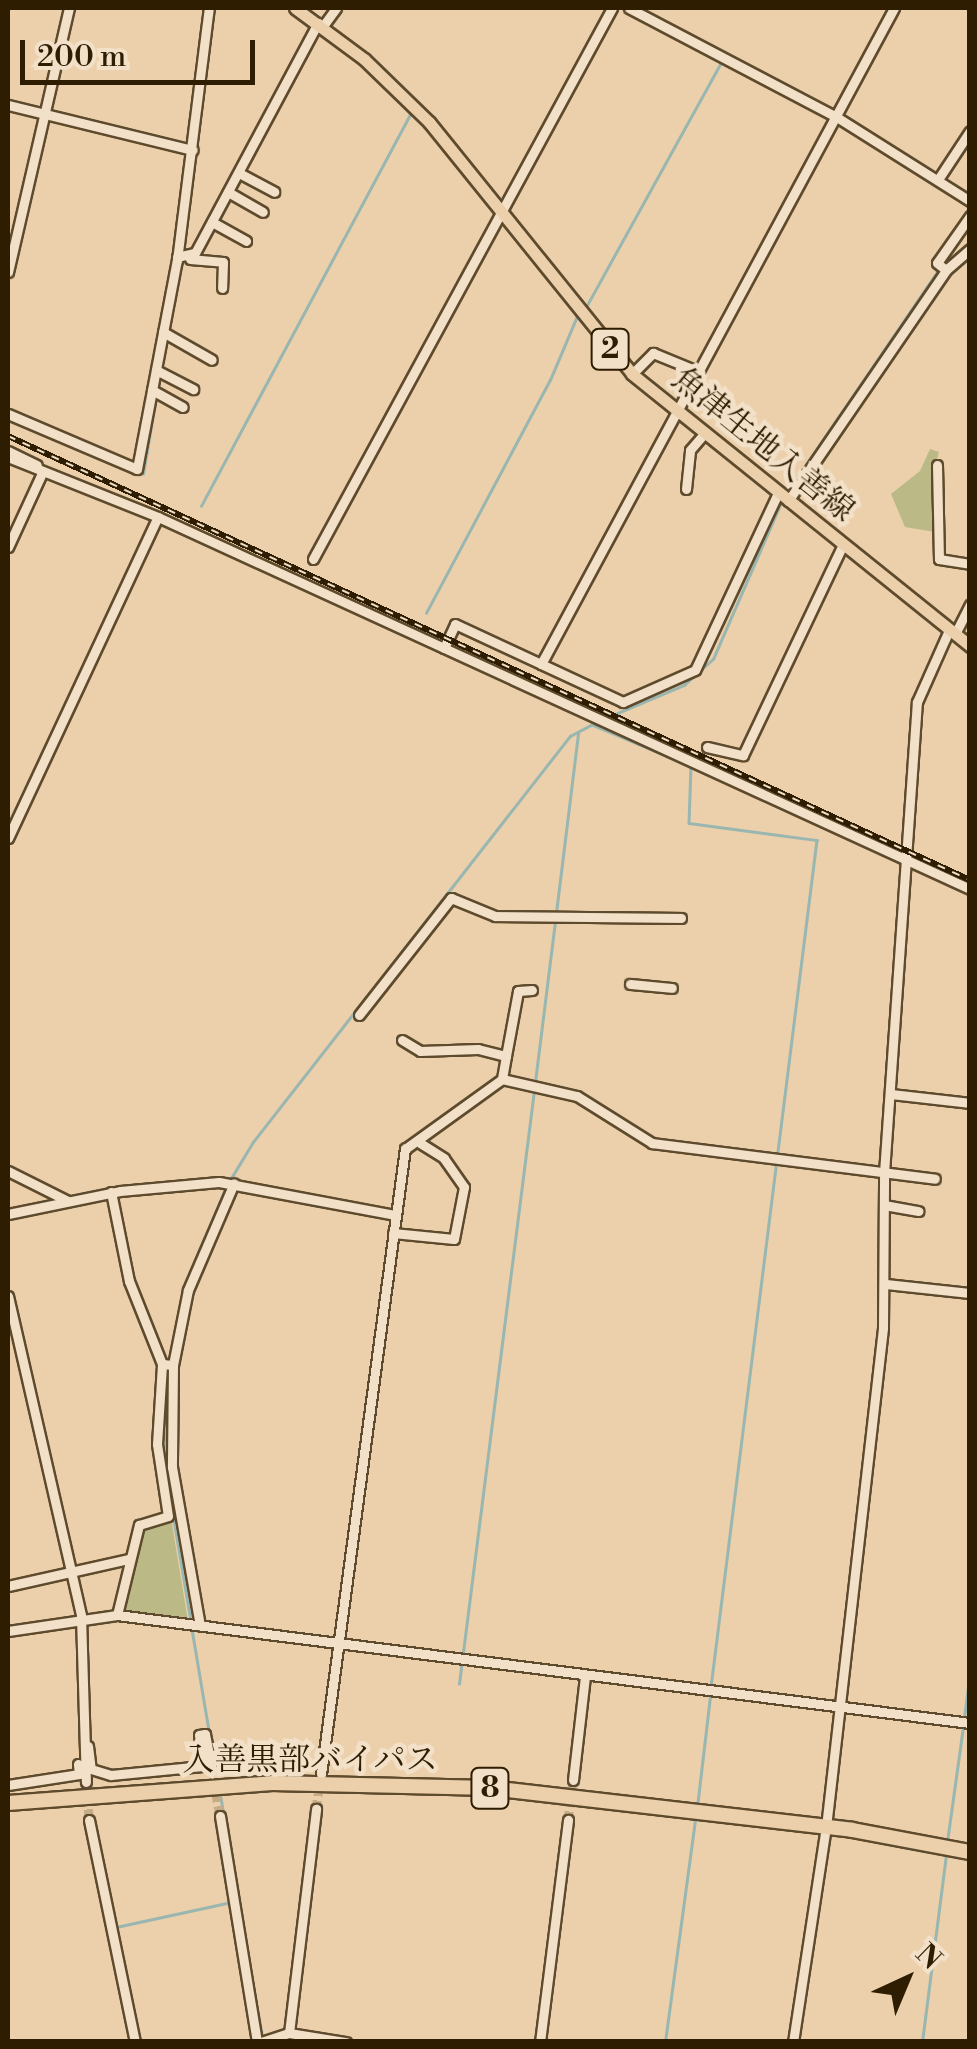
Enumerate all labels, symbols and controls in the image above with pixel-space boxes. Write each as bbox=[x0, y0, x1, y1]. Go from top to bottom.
scale bar bbox=[25, 20, 260, 82]
text: 200 m bbox=[37, 38, 126, 76]
road number: 2 bbox=[590, 324, 630, 374]
street label: 魚津生地入善線 bbox=[664, 360, 862, 530]
street label: 入善黒部バイパス bbox=[182, 1741, 438, 1779]
road number: 8 bbox=[470, 1763, 510, 1813]
north arrow bbox=[857, 1929, 957, 2029]
text: N bbox=[908, 1937, 948, 1977]

